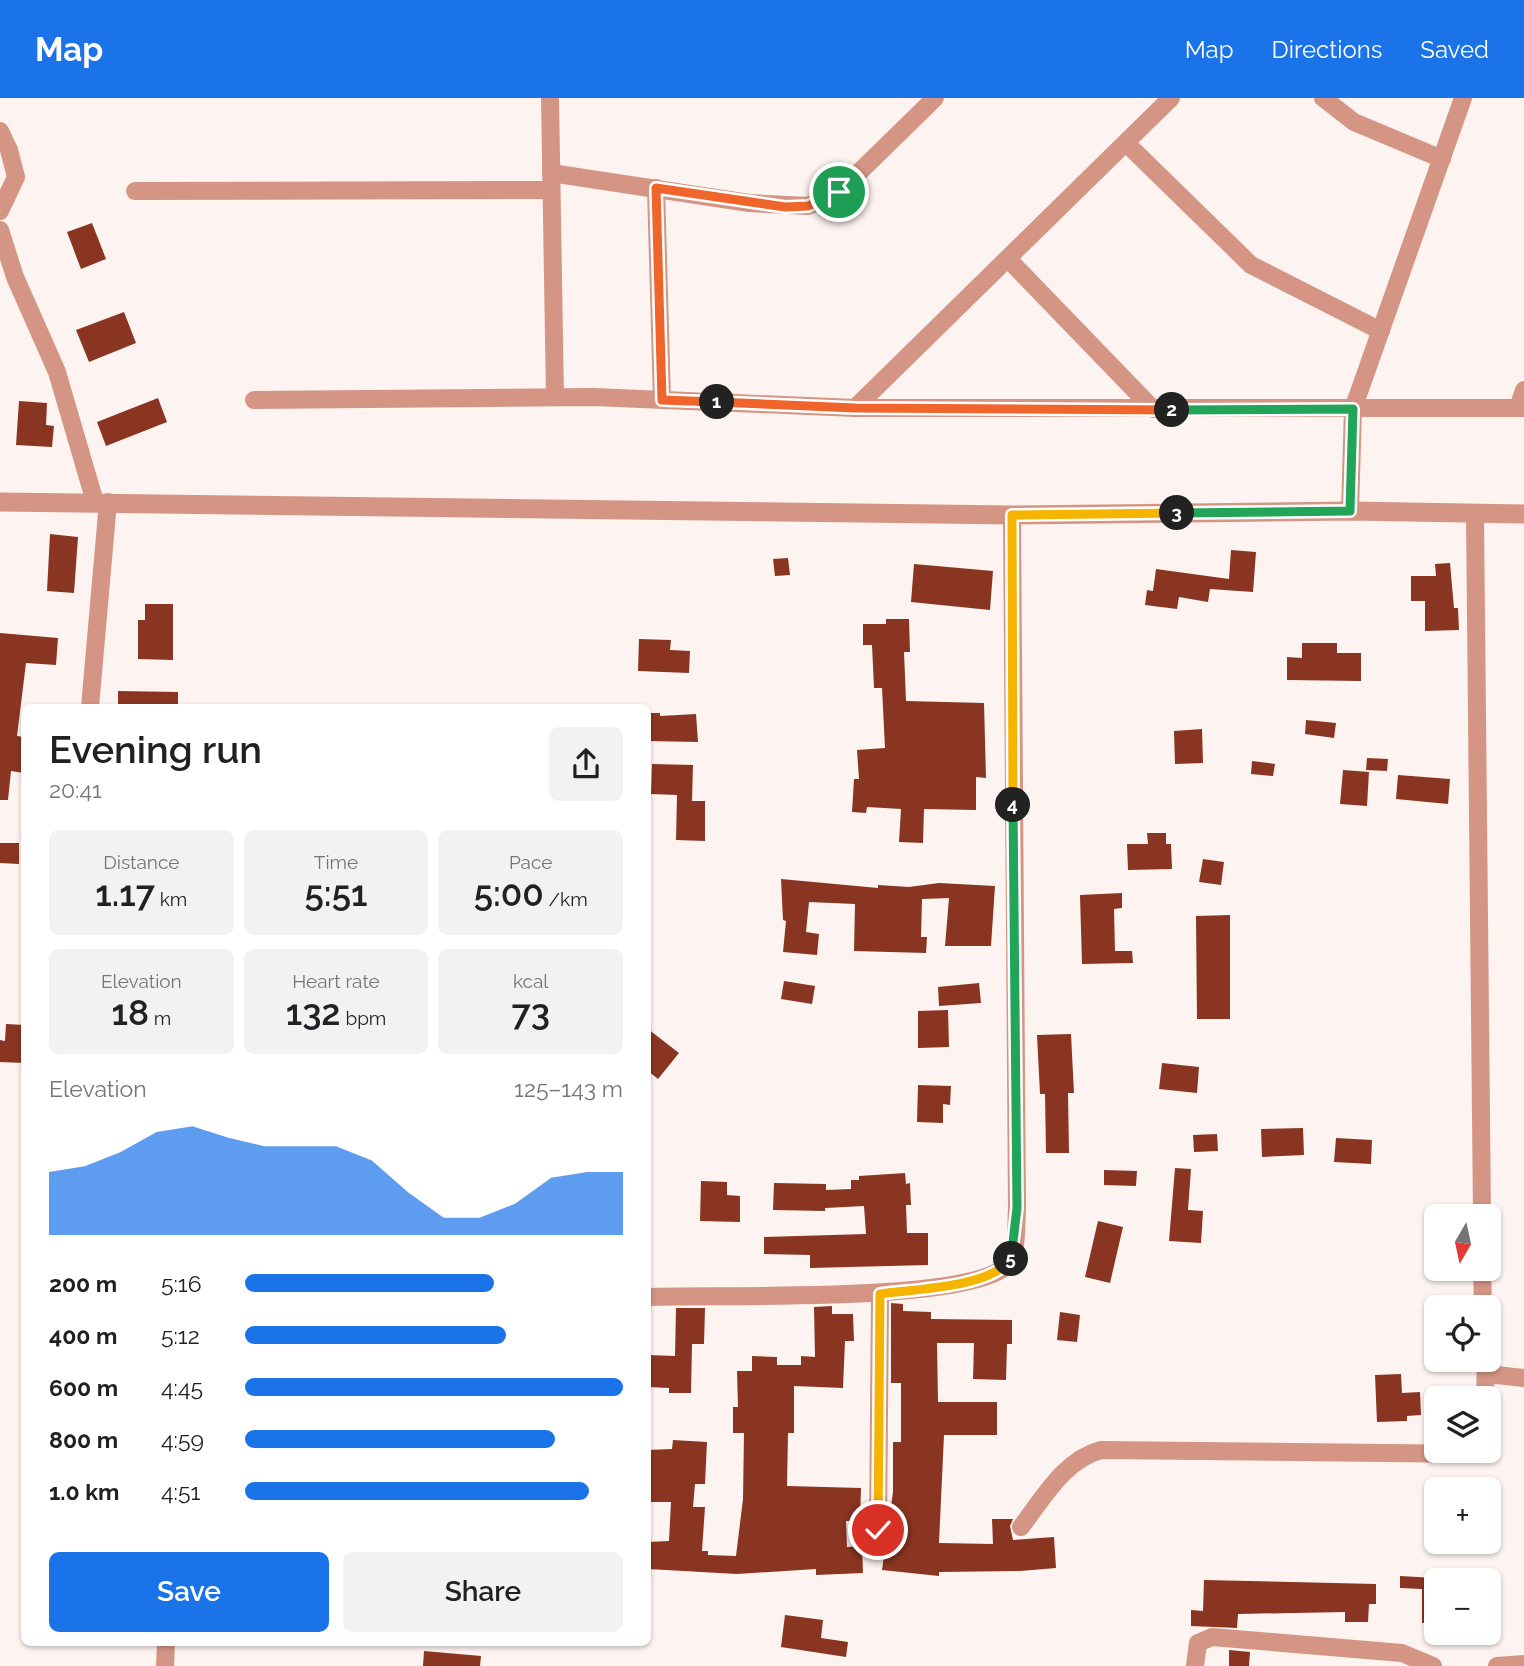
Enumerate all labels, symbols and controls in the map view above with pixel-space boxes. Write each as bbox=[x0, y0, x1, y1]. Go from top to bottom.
text: Map bbox=[35, 30, 103, 69]
text: Map bbox=[1185, 35, 1234, 64]
text: Directions bbox=[1272, 35, 1382, 64]
text: Saved bbox=[1420, 35, 1489, 64]
pin bbox=[809, 162, 869, 222]
icon: arrive bbox=[820, 173, 858, 211]
pin: 1 bbox=[700, 384, 734, 420]
text: 1 bbox=[712, 390, 721, 412]
pin: 2 bbox=[1154, 392, 1190, 428]
text: 2 bbox=[1166, 398, 1177, 420]
pin: 3 bbox=[1160, 496, 1194, 530]
text: 3 bbox=[1171, 501, 1182, 523]
text: Evening run bbox=[49, 727, 262, 772]
button: share bbox=[549, 727, 623, 801]
text: 20:41 bbox=[49, 776, 102, 803]
pin: 4 bbox=[996, 788, 1030, 822]
text: 4 bbox=[1007, 793, 1018, 815]
text: Distance bbox=[103, 851, 179, 873]
text: Time bbox=[314, 851, 358, 873]
text: Pace bbox=[509, 851, 552, 873]
text: 1.17 bbox=[95, 873, 155, 914]
text: 5:51 bbox=[305, 873, 367, 914]
text: 5:00 bbox=[474, 873, 544, 914]
text: km bbox=[155, 888, 187, 910]
text: /km bbox=[544, 888, 588, 910]
text: Elevation bbox=[101, 970, 182, 992]
text: Heart rate bbox=[292, 970, 380, 992]
text: kcal bbox=[513, 970, 548, 992]
text: 18 bbox=[111, 992, 149, 1033]
text: 132 bbox=[286, 992, 341, 1033]
text: 73 bbox=[511, 992, 550, 1033]
text: m bbox=[149, 1007, 171, 1029]
text: bpm bbox=[341, 1007, 386, 1029]
text: Elevation bbox=[49, 1075, 147, 1102]
text: 125–143 m bbox=[514, 1075, 623, 1102]
north arrow bbox=[1424, 1204, 1502, 1281]
map controls bbox=[1424, 1204, 1501, 1645]
pin: 5 bbox=[993, 1242, 1028, 1276]
text: 5 bbox=[1005, 1247, 1016, 1269]
text: 200 m bbox=[49, 1270, 117, 1297]
text: 5:16 bbox=[161, 1270, 202, 1297]
button: locate bbox=[1424, 1295, 1501, 1372]
text: 400 m bbox=[49, 1322, 117, 1349]
text: 5:12 bbox=[161, 1322, 200, 1349]
text: 600 m bbox=[49, 1374, 118, 1401]
text: 4:45 bbox=[161, 1374, 203, 1401]
button: layers bbox=[1424, 1386, 1501, 1463]
text: 800 m bbox=[49, 1426, 118, 1453]
text: 4:59 bbox=[161, 1426, 204, 1453]
button: + bbox=[1424, 1477, 1501, 1554]
text: 1.0 km bbox=[49, 1478, 119, 1505]
text: 4:51 bbox=[161, 1478, 200, 1505]
pin bbox=[848, 1500, 908, 1560]
icon: check bbox=[859, 1511, 897, 1549]
button: Save bbox=[49, 1552, 329, 1632]
button: Share bbox=[343, 1552, 623, 1632]
button: − bbox=[1424, 1568, 1501, 1645]

